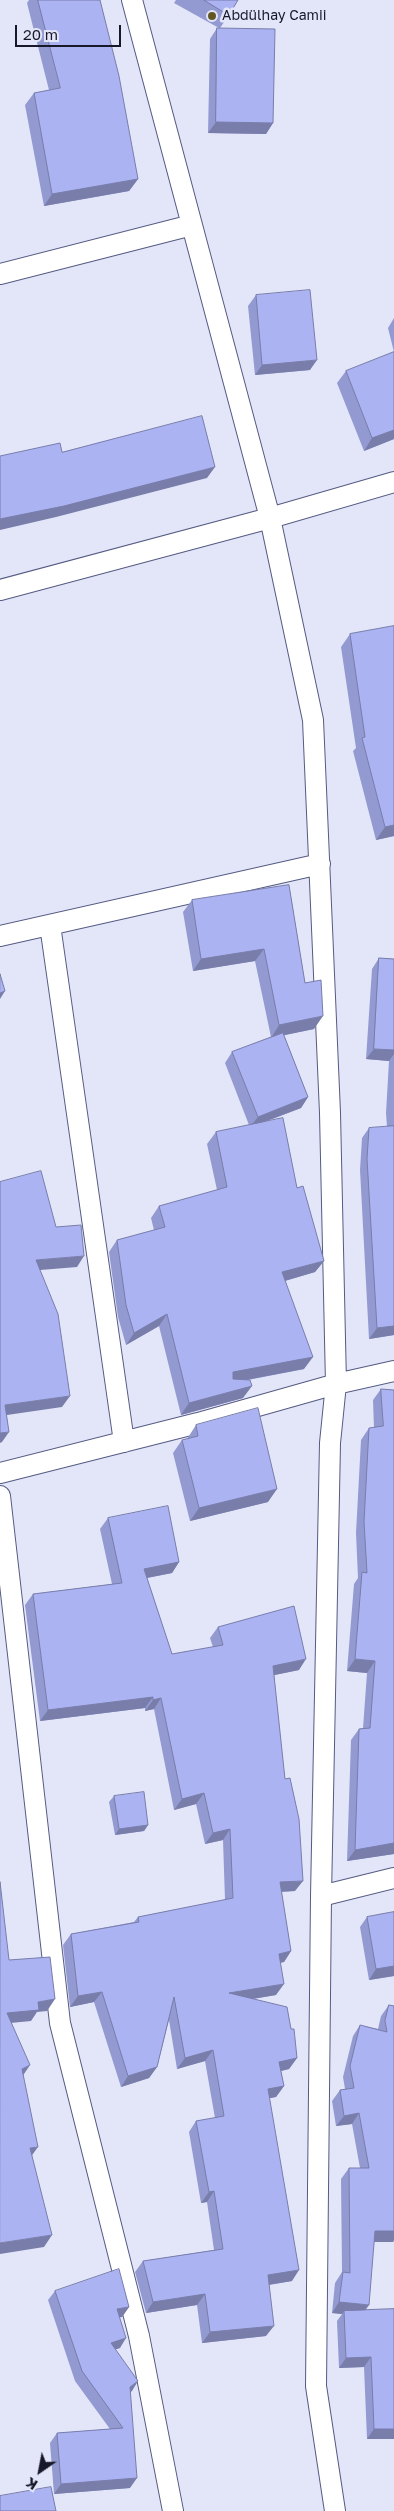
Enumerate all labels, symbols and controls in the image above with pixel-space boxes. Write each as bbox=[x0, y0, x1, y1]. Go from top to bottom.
place label: Abdülhay Camii bbox=[222, 8, 326, 24]
marker: Abdülhay Camii bbox=[206, 10, 218, 22]
scale bar bbox=[18, 15, 124, 47]
text: 20 m bbox=[23, 25, 58, 43]
north arrow bbox=[15, 2446, 65, 2496]
text: K bbox=[23, 2474, 40, 2494]

